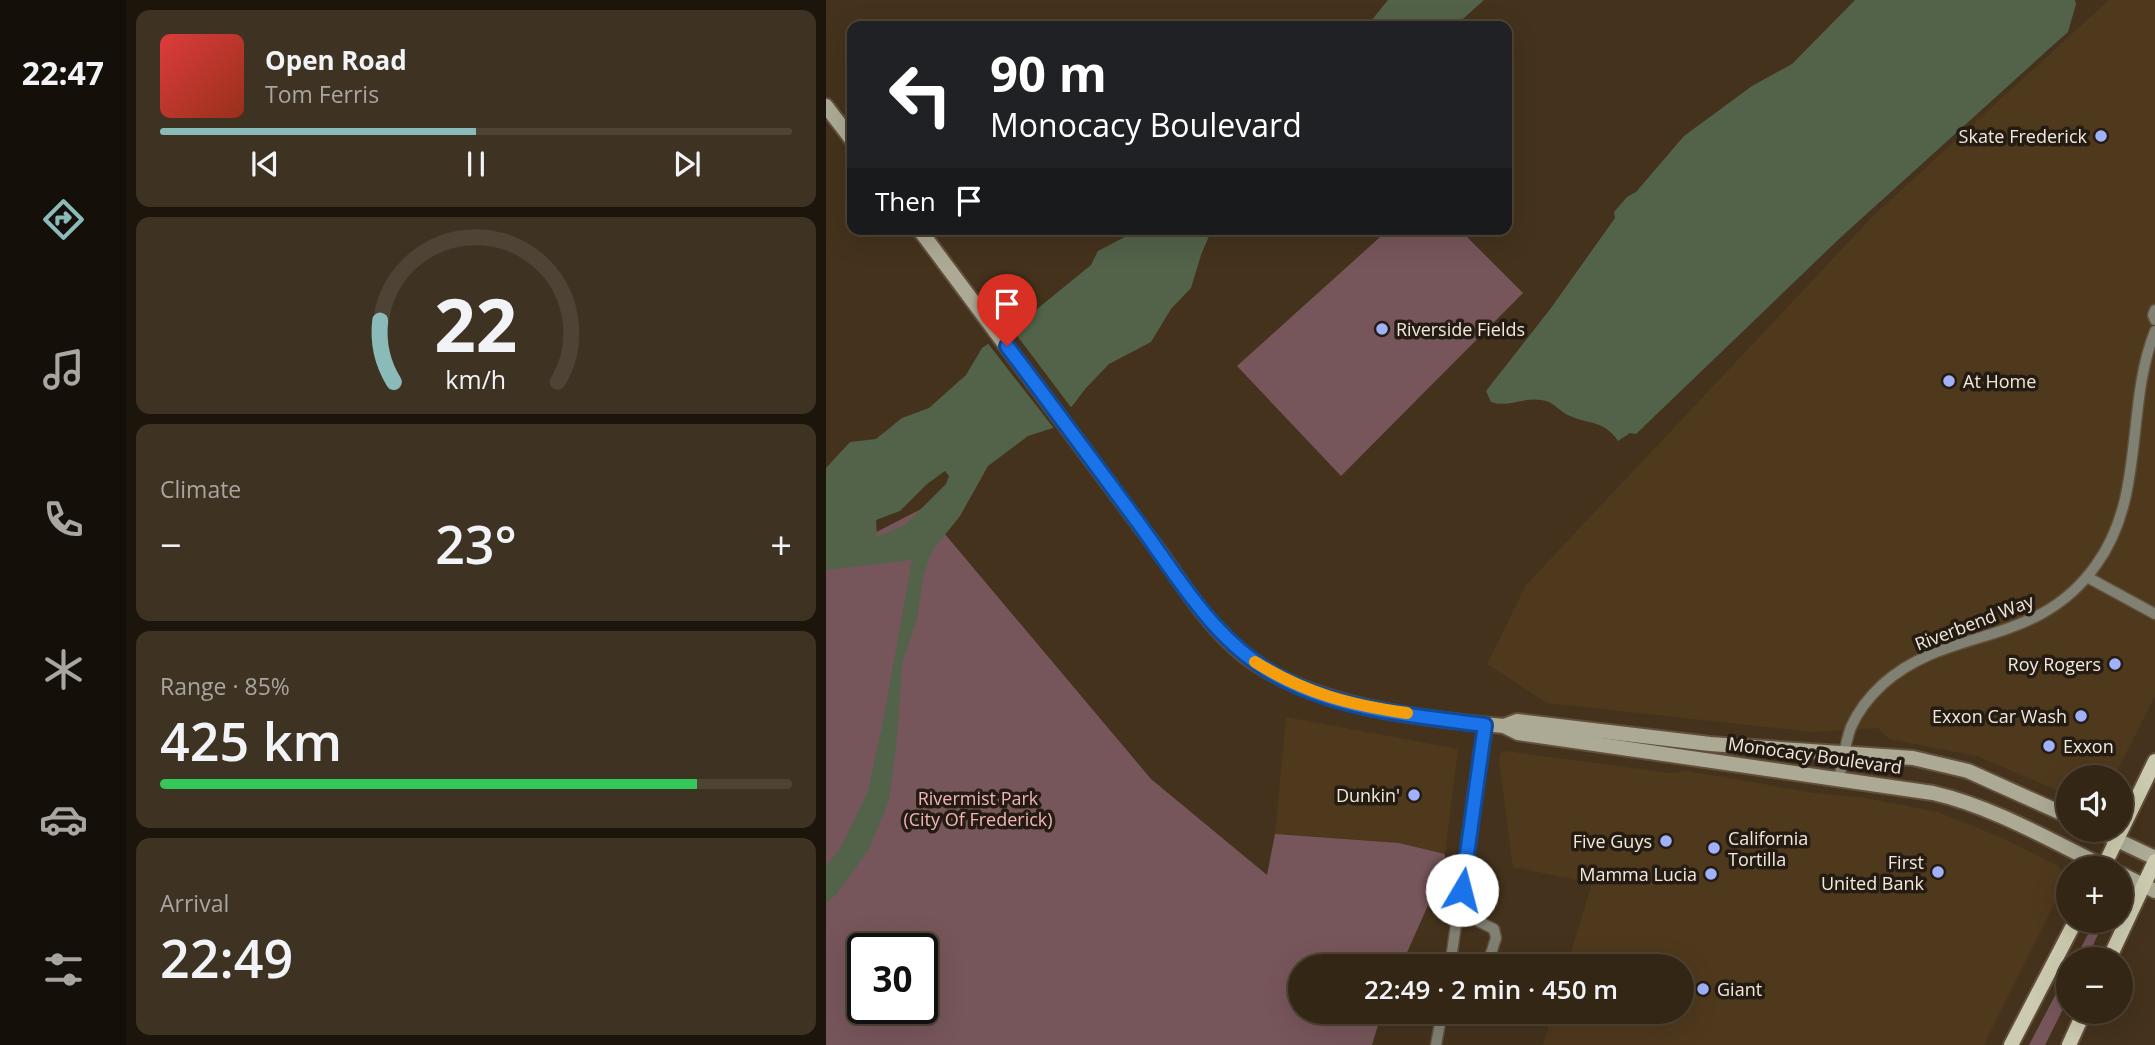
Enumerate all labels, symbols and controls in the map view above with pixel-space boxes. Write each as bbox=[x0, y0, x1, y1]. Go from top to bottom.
text: 90 m bbox=[990, 40, 1107, 106]
text: Open Road bbox=[265, 42, 407, 78]
icon: left bbox=[875, 49, 966, 140]
text: 22:47 bbox=[22, 51, 104, 94]
text: Tom Ferris bbox=[265, 78, 379, 110]
text: Monocacy Boulevard bbox=[990, 103, 1302, 146]
place label: Skate Frederick bbox=[1959, 124, 2088, 148]
marker: Skate Frederick bbox=[2093, 128, 2109, 144]
icon: previous bbox=[246, 145, 284, 183]
icon: pause bbox=[457, 145, 495, 183]
icon: next bbox=[668, 145, 706, 183]
icon: arrive bbox=[950, 182, 988, 220]
text: Then bbox=[875, 183, 936, 219]
icon: directions bbox=[39, 195, 88, 244]
text: 22 bbox=[434, 274, 518, 373]
pin bbox=[977, 274, 1037, 346]
icon: arrive bbox=[988, 285, 1026, 323]
place label: Riverside Fields bbox=[1396, 317, 1525, 341]
marker: Riverside Fields bbox=[1374, 321, 1390, 337]
icon: music bbox=[39, 345, 88, 394]
text: km/h bbox=[446, 361, 506, 395]
place label: At Home bbox=[1963, 369, 2036, 393]
marker: At Home bbox=[1941, 373, 1957, 389]
text: Climate bbox=[160, 473, 241, 505]
icon: phone bbox=[39, 495, 88, 544]
text: 23° bbox=[435, 508, 517, 579]
text: − bbox=[160, 518, 182, 570]
text: + bbox=[770, 518, 792, 570]
street label: Riverbend Way bbox=[1911, 588, 2038, 656]
icon: climate bbox=[39, 645, 88, 694]
place label: Roy Rogers bbox=[2008, 652, 2101, 676]
marker: Roy Rogers bbox=[2107, 656, 2123, 672]
text: Range · 85% bbox=[160, 670, 290, 702]
place label: Exxon Car Wash bbox=[1932, 704, 2067, 728]
text: 425 km bbox=[160, 705, 342, 776]
marker: Exxon Car Wash bbox=[2073, 708, 2089, 724]
street label: Monocacy Boulevard bbox=[1727, 731, 1903, 779]
place label: Exxon bbox=[2063, 734, 2114, 758]
marker: Exxon bbox=[2041, 738, 2057, 754]
map controls bbox=[2056, 765, 2133, 1024]
button: sound bbox=[2056, 765, 2133, 842]
place label: Dunkin' bbox=[1336, 783, 1400, 807]
park label: Rivermist Park (City Of Frederick) bbox=[903, 786, 1053, 831]
marker: Dunkin' bbox=[1406, 787, 1422, 803]
icon: car bbox=[39, 795, 88, 844]
place label: California Tortilla bbox=[1728, 826, 1808, 871]
place label: Five Guys bbox=[1573, 829, 1652, 853]
marker: Five Guys bbox=[1658, 833, 1674, 849]
marker: California Tortilla bbox=[1706, 840, 1722, 856]
place label: First United Bank bbox=[1821, 850, 1925, 895]
position arrow bbox=[1425, 853, 1499, 927]
button: + bbox=[2056, 856, 2133, 933]
place label: Mamma Lucia bbox=[1579, 862, 1697, 886]
marker: First United Bank bbox=[1930, 864, 1946, 880]
marker: Mamma Lucia bbox=[1703, 866, 1719, 882]
text: Arrival bbox=[160, 887, 229, 919]
text: 22:49 bbox=[160, 922, 293, 993]
speed limit sign: 30 bbox=[847, 933, 938, 1024]
icon: filters bbox=[39, 945, 88, 994]
button: − bbox=[2056, 947, 2133, 1024]
text: 22:49 · 2 min · 450 m bbox=[1364, 971, 1618, 1007]
place label: Giant bbox=[1717, 977, 1762, 1001]
marker: Giant bbox=[1695, 981, 1711, 997]

